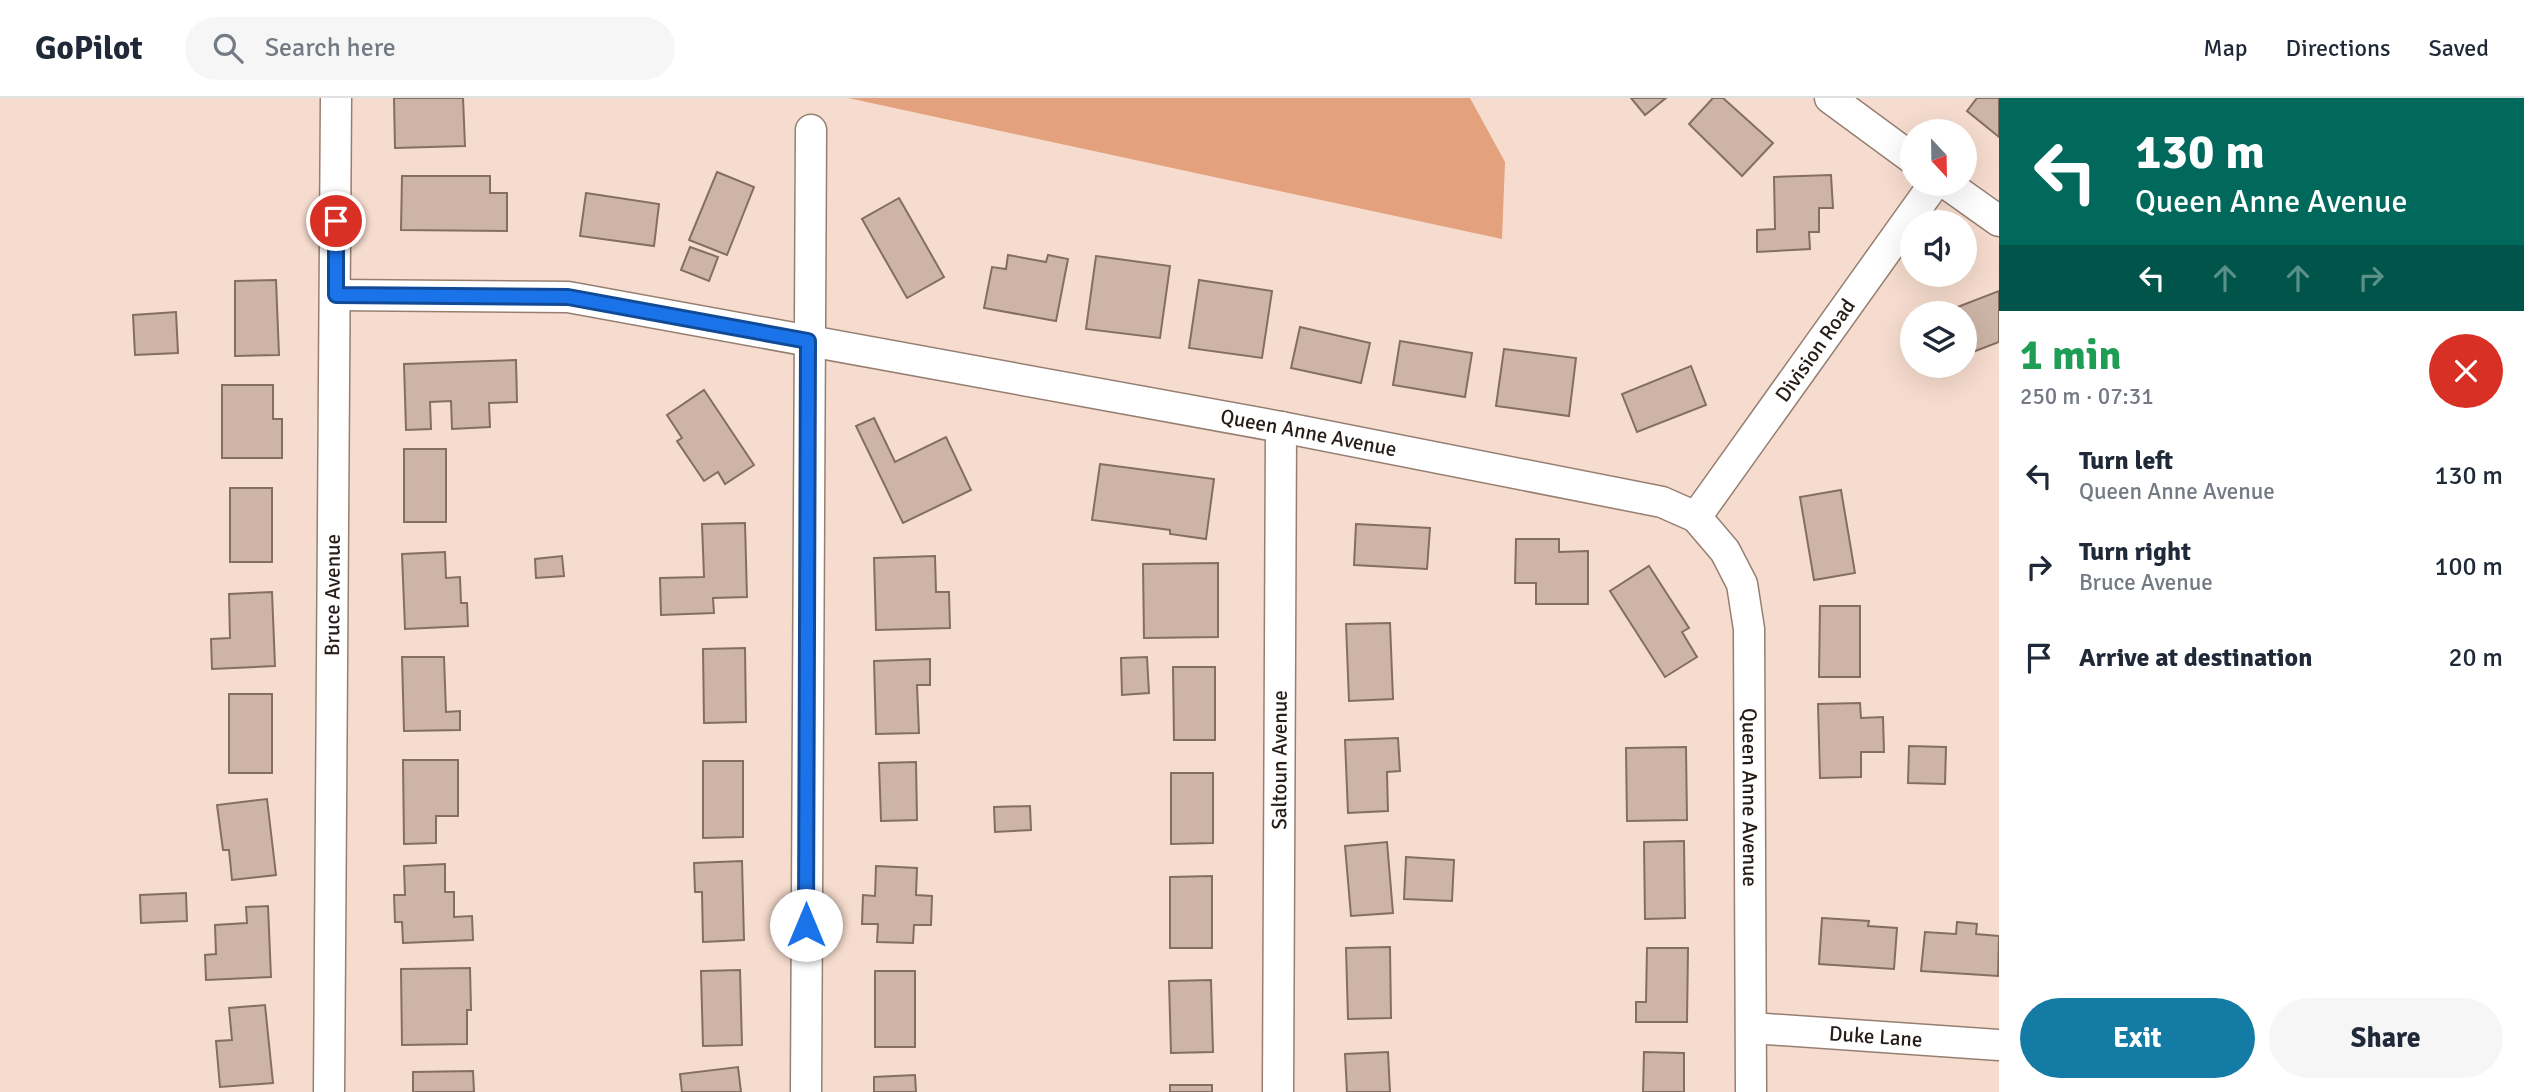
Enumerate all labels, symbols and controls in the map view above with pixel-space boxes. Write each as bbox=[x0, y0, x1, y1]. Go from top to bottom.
search box bbox=[185, 17, 675, 80]
text: GoPilot bbox=[35, 28, 143, 69]
icon: search bbox=[209, 29, 247, 67]
text: Search here bbox=[265, 32, 396, 64]
text: Map bbox=[2203, 33, 2248, 63]
text: Directions bbox=[2286, 33, 2391, 63]
text: Saved bbox=[2429, 33, 2489, 63]
north arrow bbox=[1900, 119, 1978, 196]
map controls bbox=[1900, 119, 1977, 378]
text: 130 m bbox=[2135, 122, 2265, 182]
icon: left bbox=[2020, 126, 2111, 217]
text: Queen Anne Avenue bbox=[2135, 182, 2407, 221]
pin bbox=[306, 191, 366, 251]
icon: arrive bbox=[317, 202, 355, 240]
button: sound bbox=[1900, 210, 1977, 287]
icon: left bbox=[2133, 259, 2171, 297]
icon: ahead bbox=[2206, 259, 2244, 297]
icon: ahead bbox=[2279, 259, 2317, 297]
icon: right bbox=[2352, 259, 2390, 297]
street label: Division Road bbox=[1769, 293, 1861, 407]
button: layers bbox=[1900, 301, 1977, 378]
text: 1 min bbox=[2020, 330, 2121, 381]
button: close bbox=[2429, 334, 2503, 408]
text: 250 m · 07:31 bbox=[2020, 382, 2154, 411]
street label: Queen Anne Avenue bbox=[1218, 403, 1399, 462]
text: Turn left bbox=[2079, 445, 2173, 477]
icon: left bbox=[2020, 457, 2058, 495]
text: 130 m bbox=[2434, 460, 2503, 492]
text: Queen Anne Avenue bbox=[2079, 477, 2275, 506]
street label: Bruce Avenue bbox=[319, 534, 346, 656]
text: Turn right bbox=[2079, 536, 2191, 568]
icon: right bbox=[2020, 548, 2058, 586]
text: 100 m bbox=[2434, 551, 2503, 583]
text: Bruce Avenue bbox=[2079, 568, 2213, 597]
icon: arrive bbox=[2020, 639, 2058, 677]
text: Arrive at destination bbox=[2079, 642, 2312, 674]
text: 20 m bbox=[2448, 642, 2503, 674]
street label: Saltoun Avenue bbox=[1266, 690, 1293, 830]
street label: Queen Anne Avenue bbox=[1736, 708, 1763, 887]
position arrow bbox=[769, 888, 843, 962]
button: Exit bbox=[2020, 998, 2255, 1078]
button: Share bbox=[2269, 998, 2503, 1078]
street label: Duke Lane bbox=[1828, 1020, 1923, 1053]

